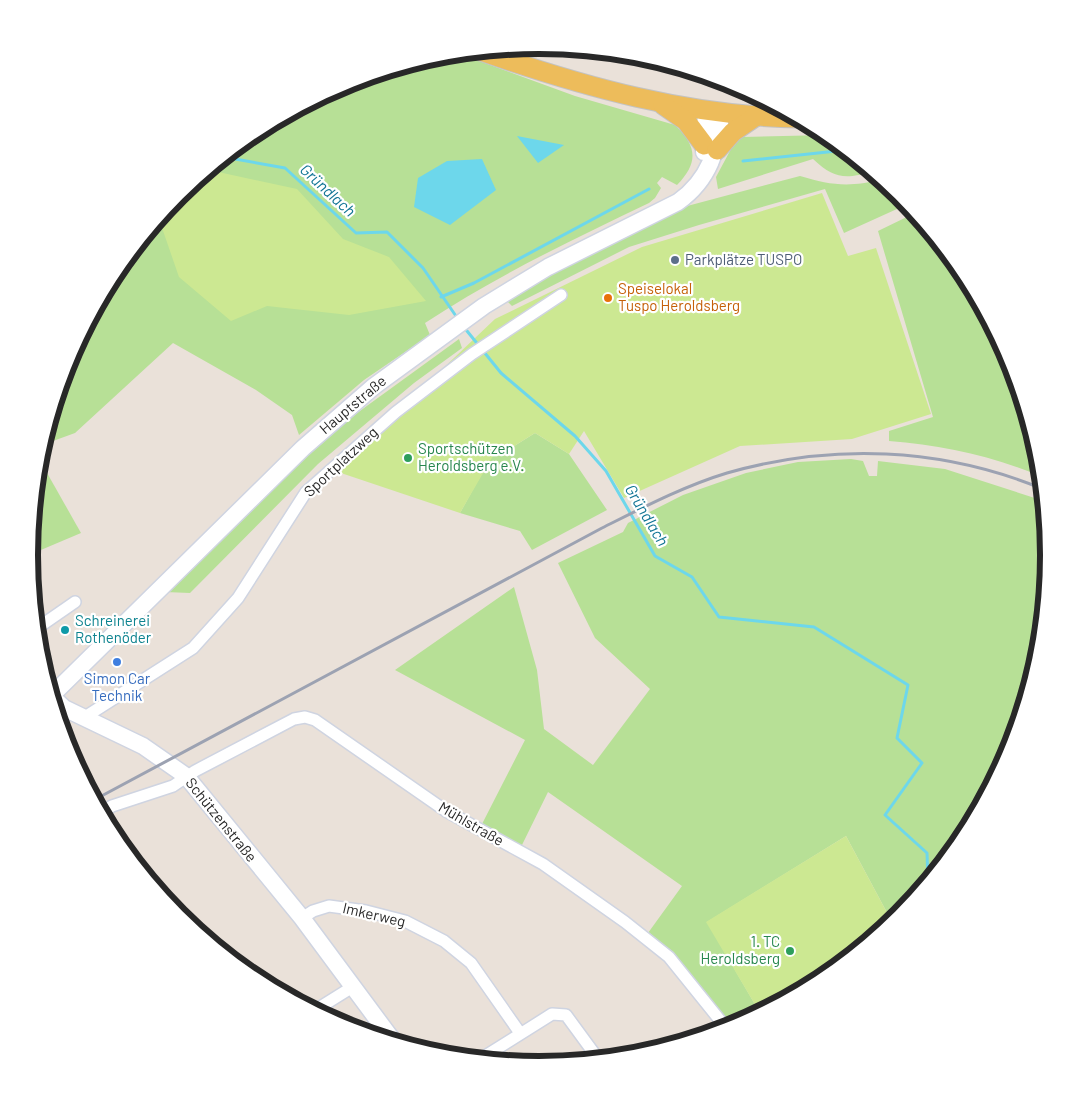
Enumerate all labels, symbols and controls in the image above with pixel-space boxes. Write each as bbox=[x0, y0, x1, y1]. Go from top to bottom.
water label: Gründlach bbox=[297, 159, 360, 220]
place label: Parkplätze TUSPO bbox=[685, 250, 802, 268]
marker: Parkplätze TUSPO bbox=[669, 254, 681, 266]
place label: Speiselokal Tuspo Heroldsberg bbox=[618, 279, 740, 314]
marker: Speiselokal Tuspo Heroldsberg bbox=[602, 292, 614, 304]
street label: Hauptstraße bbox=[315, 371, 389, 437]
street label: Sportplatzweg bbox=[300, 423, 381, 500]
place label: Sportschützen Heroldsberg e.V. bbox=[418, 439, 524, 474]
marker: Sportschützen Heroldsberg e.V. bbox=[402, 452, 414, 464]
water label: Gründlach bbox=[622, 480, 673, 549]
place label: Schreinerei Rothenöder bbox=[75, 611, 152, 646]
marker: Schreinerei Rothenöder bbox=[59, 624, 71, 636]
marker: Simon Car Technik bbox=[111, 656, 123, 668]
place label: Simon Car Technik bbox=[84, 669, 151, 704]
street label: Schützenstraße bbox=[182, 774, 261, 865]
street label: Mühlstraße bbox=[436, 797, 507, 849]
street label: Imkerweg bbox=[341, 898, 407, 930]
place label: 1. TC Heroldsberg bbox=[700, 932, 780, 967]
marker: 1. TC Heroldsberg bbox=[784, 945, 796, 957]

